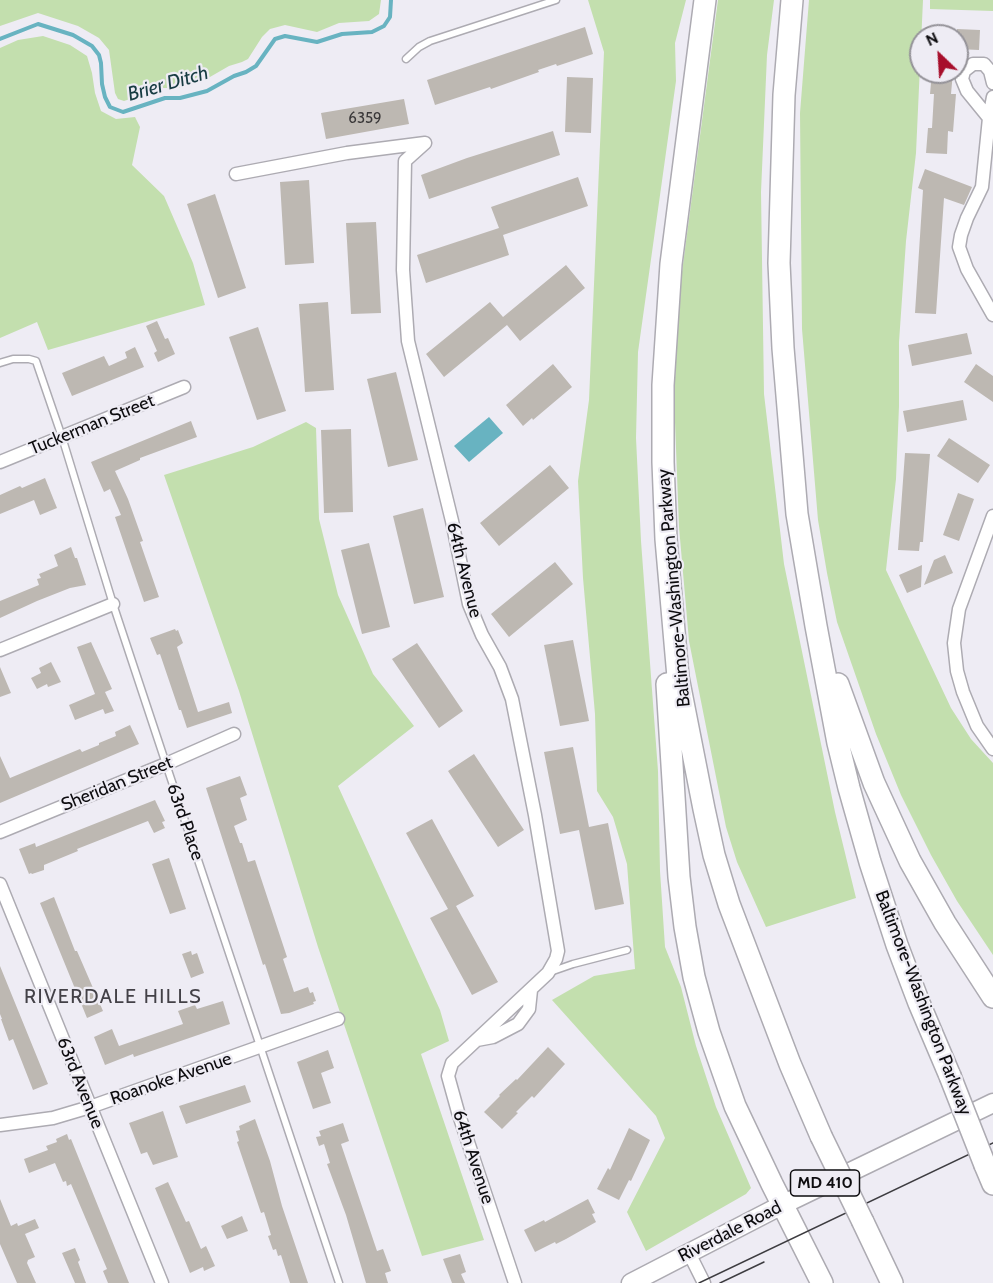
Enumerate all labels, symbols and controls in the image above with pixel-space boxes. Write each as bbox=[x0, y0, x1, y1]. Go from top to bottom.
north arrow bbox=[909, 24, 969, 84]
text: N bbox=[923, 28, 941, 50]
water label: Brier Ditch bbox=[125, 61, 211, 107]
house number: 6359 bbox=[348, 110, 382, 128]
street label: Tuckerman Street bbox=[26, 390, 158, 460]
street label: Baltimore-Washington Parkway bbox=[653, 468, 695, 708]
street label: 64th Avenue bbox=[442, 520, 486, 620]
street label: Sheridan Street bbox=[58, 752, 176, 816]
street label: 63rd Place bbox=[162, 781, 208, 863]
street label: Baltimore-Washington Parkway bbox=[870, 888, 976, 1118]
district label: RIVERDALE HILLS bbox=[24, 985, 202, 1009]
street label: 63rd Avenue bbox=[52, 1034, 108, 1132]
street label: Roanoke Avenue bbox=[107, 1048, 235, 1110]
street label: 64th Avenue bbox=[448, 1107, 498, 1207]
road number: MD 410 bbox=[790, 1170, 860, 1196]
street label: Riverdale Road bbox=[675, 1197, 785, 1267]

